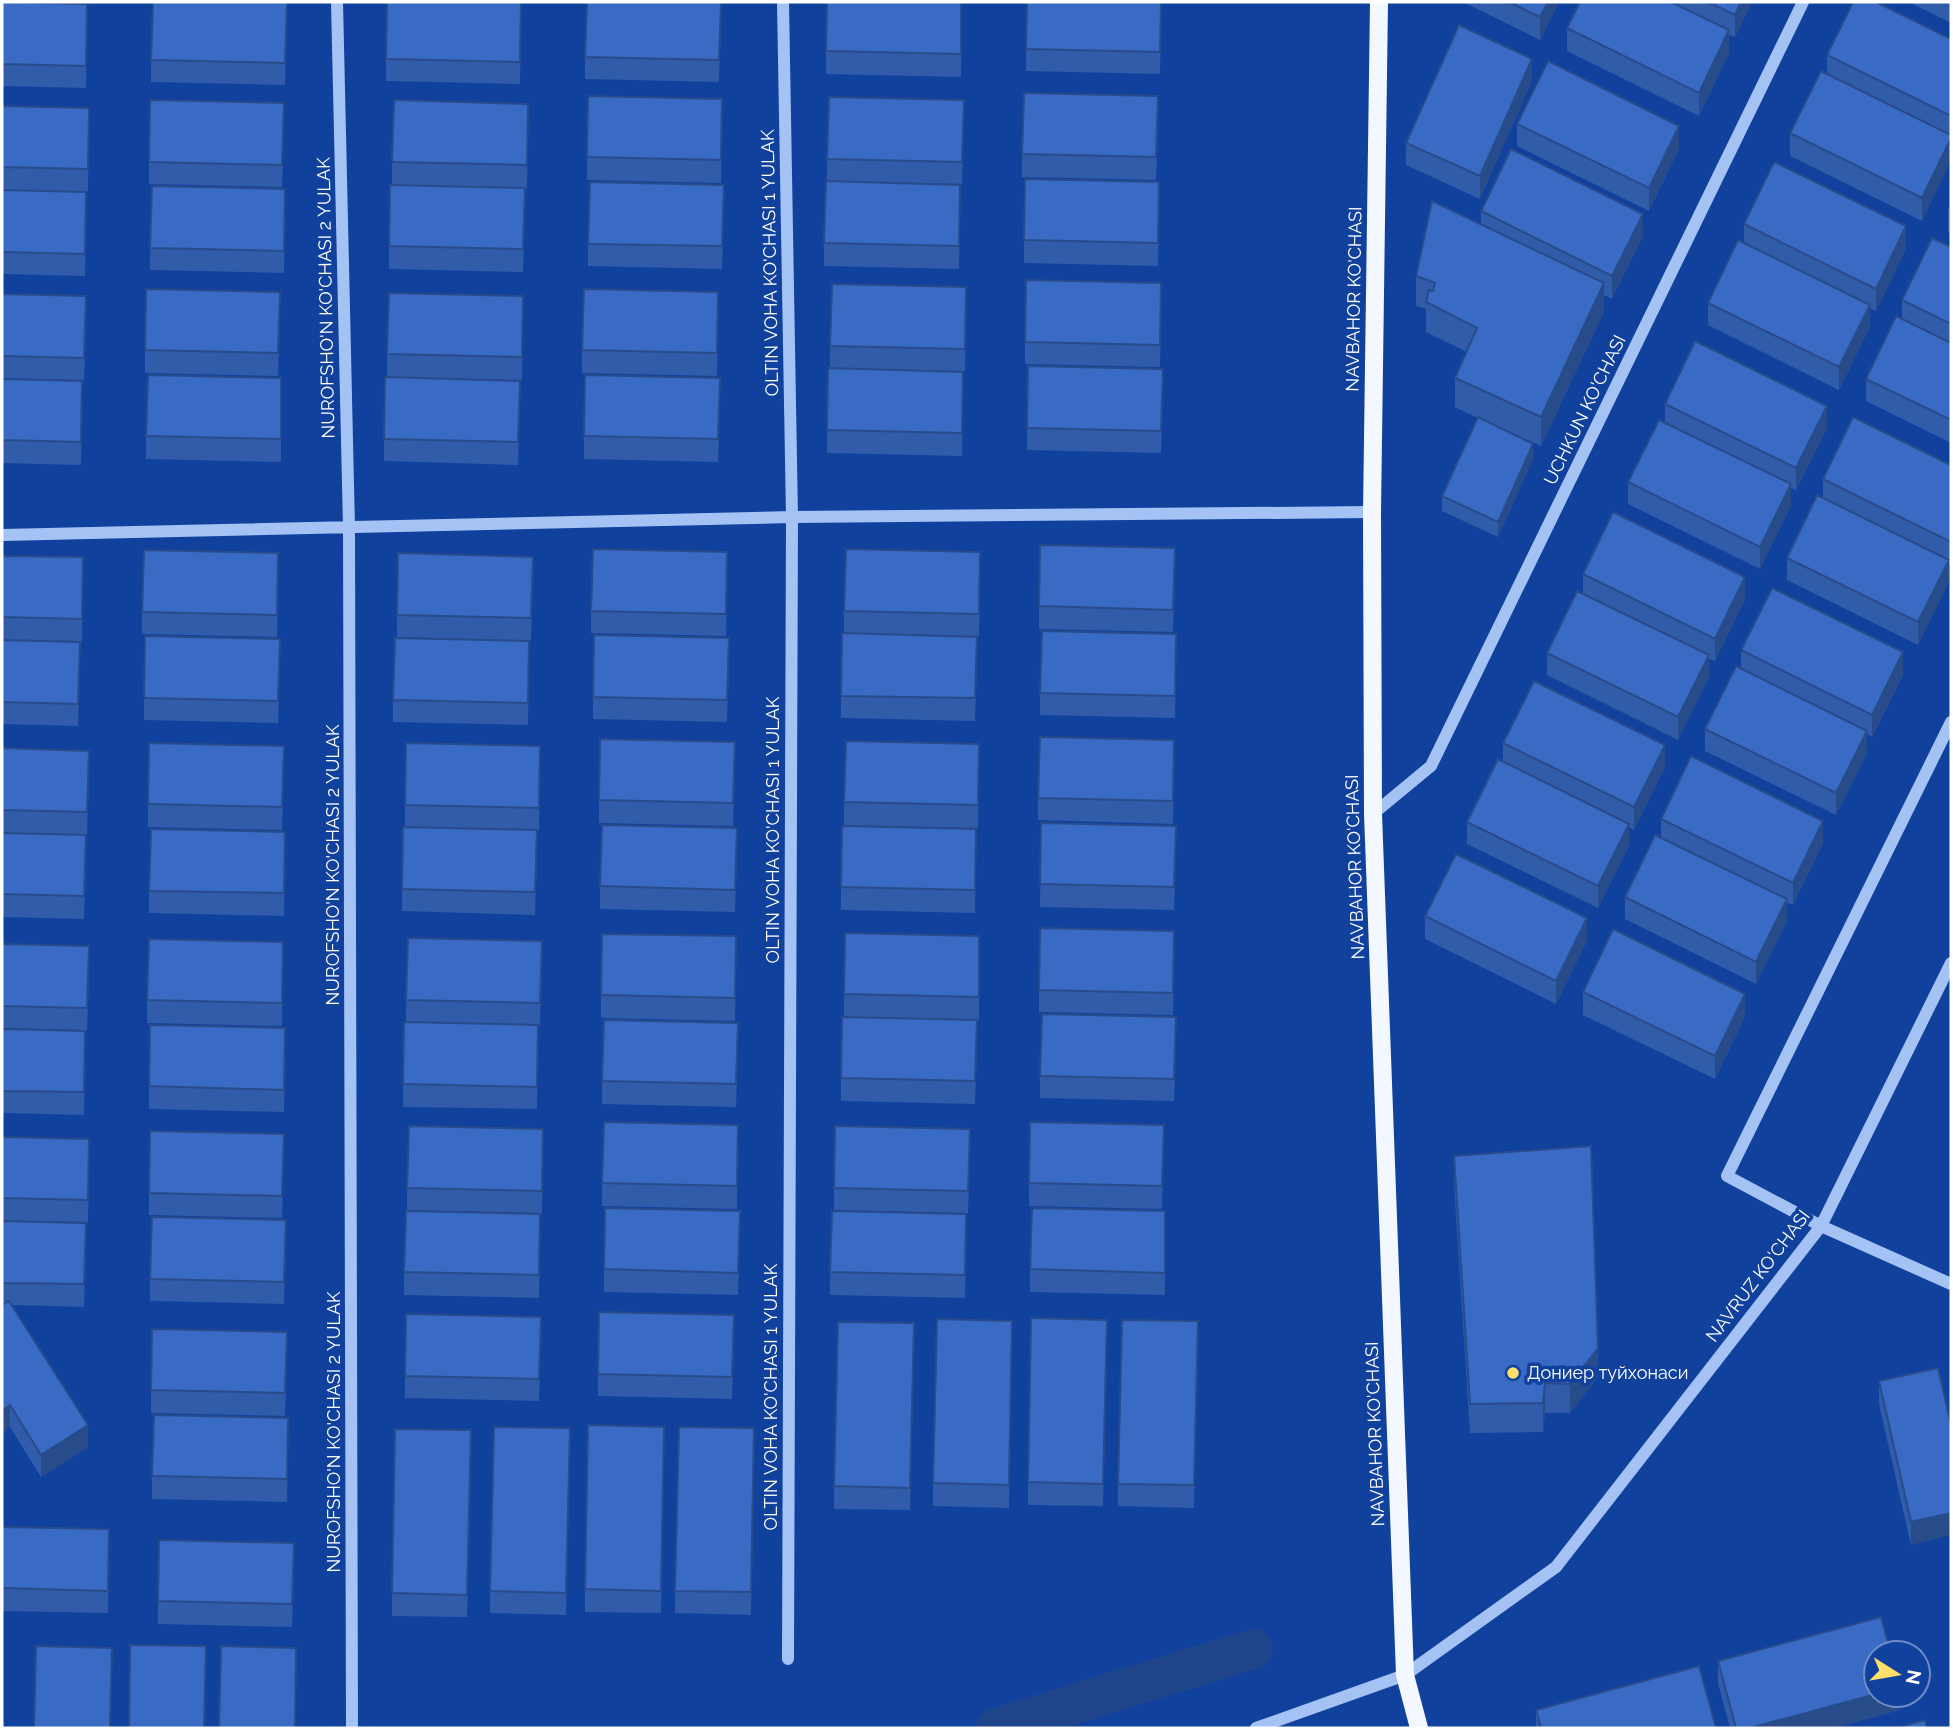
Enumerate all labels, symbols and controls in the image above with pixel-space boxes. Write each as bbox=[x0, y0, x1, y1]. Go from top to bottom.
street label: OLTIN VOHA KO'CHASI 1 YULAK bbox=[757, 129, 782, 397]
street label: NUROFSHO'N KO'CHASI 2 YULAK bbox=[313, 157, 338, 439]
street label: NAVBAHOR KO'CHASI bbox=[1341, 206, 1366, 392]
street label: UCHKUN KO'CHASI bbox=[1539, 332, 1630, 488]
street label: OLTIN VOHA KO'CHASI 1 YULAK bbox=[762, 696, 783, 963]
street label: NUROFSHO'N KO'CHASI 2 YULAK bbox=[322, 724, 343, 1006]
street label: NAVBAHOR KO'CHASI bbox=[1341, 774, 1368, 960]
street label: NAVRUZ KO'CHASI bbox=[1701, 1206, 1814, 1346]
street label: OLTIN VOHA KO'CHASI 1 YULAK bbox=[760, 1263, 781, 1530]
street label: NUROFSHO'N KO'CHASI 2 YULAK bbox=[323, 1291, 344, 1573]
street label: NAVBAHOR KO'CHASI bbox=[1361, 1341, 1388, 1527]
place label: Дониер туйхонаси bbox=[1527, 1362, 1688, 1383]
marker: Дониер туйхонаси bbox=[1505, 1365, 1521, 1381]
north arrow bbox=[1862, 1639, 1932, 1709]
text: N bbox=[1902, 1668, 1926, 1686]

